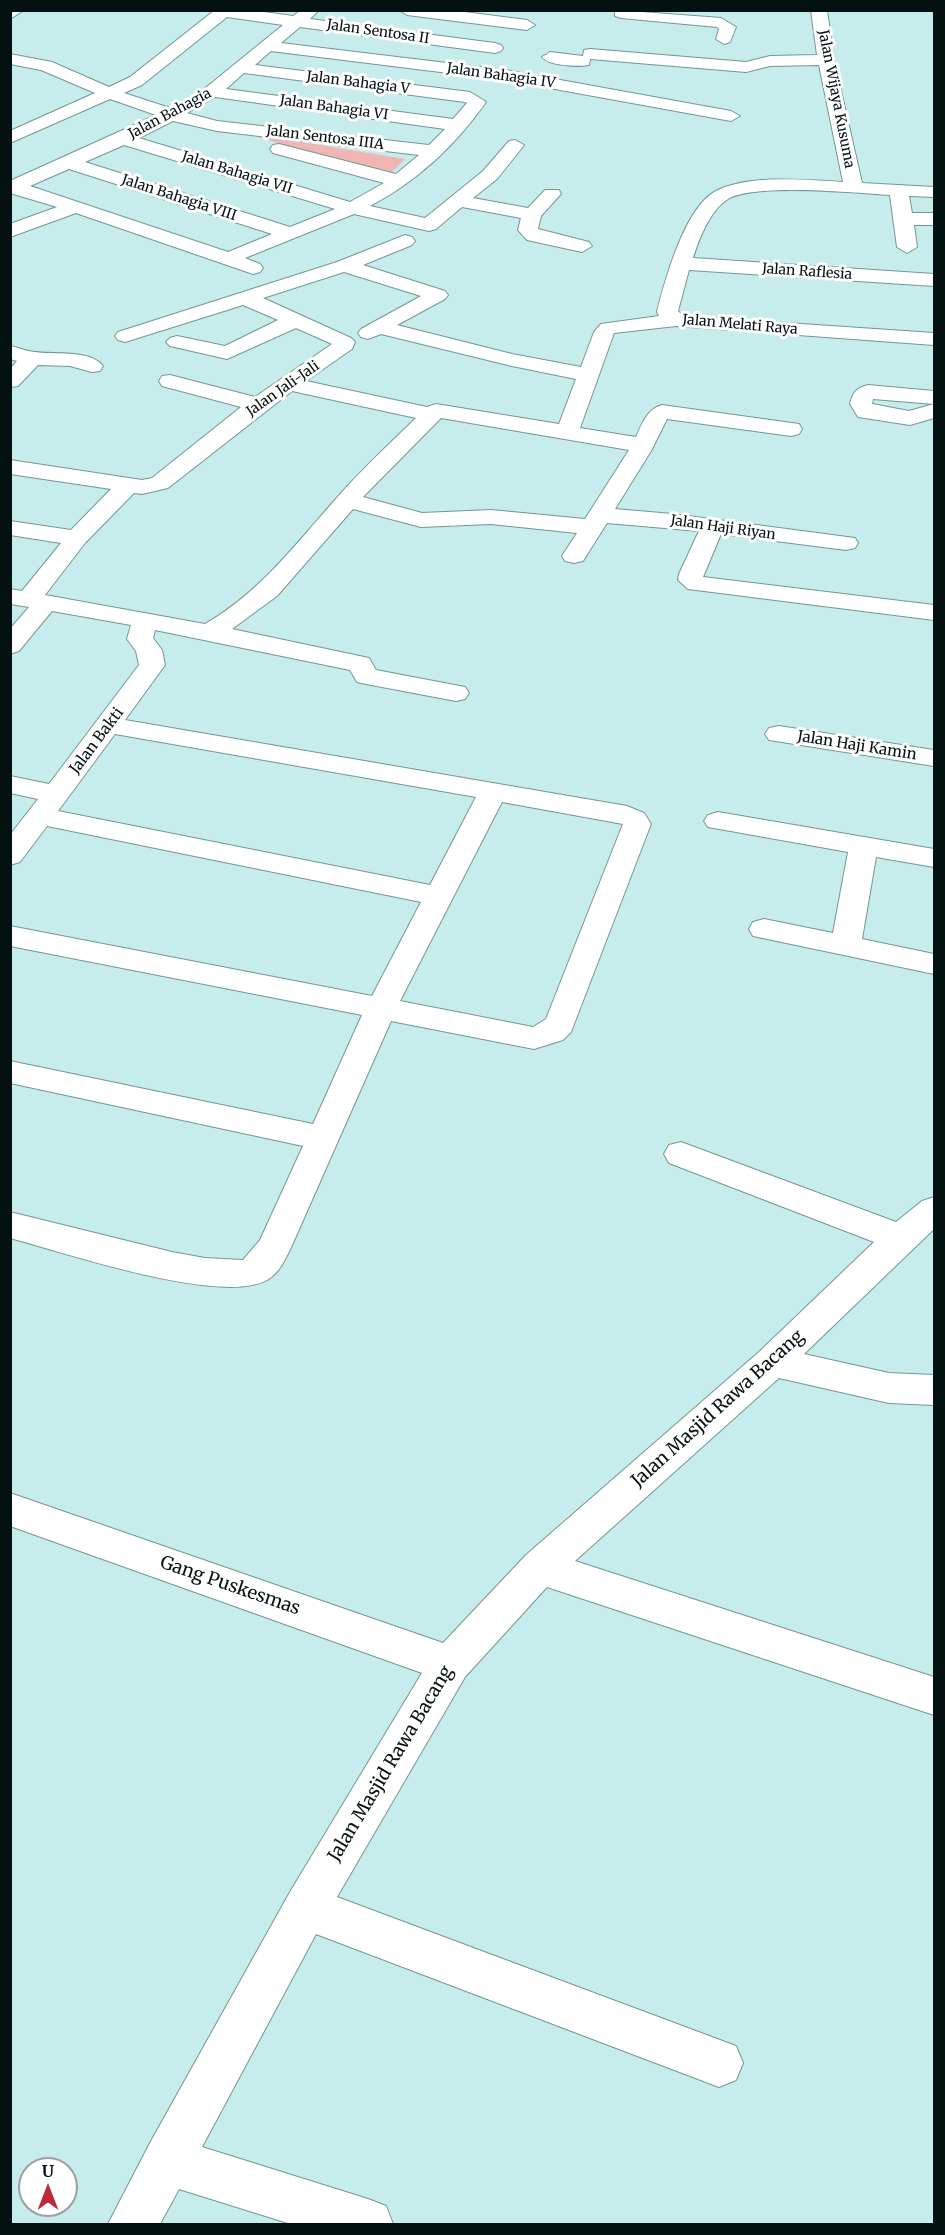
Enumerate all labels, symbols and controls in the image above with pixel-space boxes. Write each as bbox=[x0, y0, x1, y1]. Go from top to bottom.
street label: Jalan Sentosa II bbox=[326, 16, 430, 48]
street label: Jalan Wijaya Kusuma bbox=[814, 28, 858, 170]
street label: Jalan Bahagia IV bbox=[446, 60, 556, 92]
street label: Jalan Bahagia V bbox=[305, 68, 411, 98]
street label: Jalan Bahagia bbox=[126, 85, 214, 143]
street label: Jalan Bahagia VI bbox=[279, 92, 389, 124]
street label: Jalan Sentosa IIIA bbox=[265, 122, 385, 154]
street label: Jalan Bahagia VII bbox=[180, 148, 294, 198]
street label: Jalan Bahagia VIII bbox=[119, 171, 239, 225]
street label: Jalan Raflesia bbox=[761, 260, 853, 284]
street label: Jalan Melati Raya bbox=[682, 312, 798, 338]
street label: Jalan Jali-Jali bbox=[243, 358, 323, 420]
street label: Jalan Haji Riyan bbox=[669, 512, 777, 544]
street label: Jalan Bakti bbox=[66, 704, 128, 778]
street label: Jalan Haji Kamin bbox=[796, 728, 918, 764]
street label: Jalan Masjid Rawa Bacang bbox=[627, 1326, 809, 1492]
street label: Gang Puskesmas bbox=[157, 1552, 303, 1620]
street label: Jalan Masjid Rawa Bacang bbox=[324, 1662, 458, 1866]
north arrow bbox=[18, 2157, 78, 2217]
text: U bbox=[42, 2161, 54, 2181]

